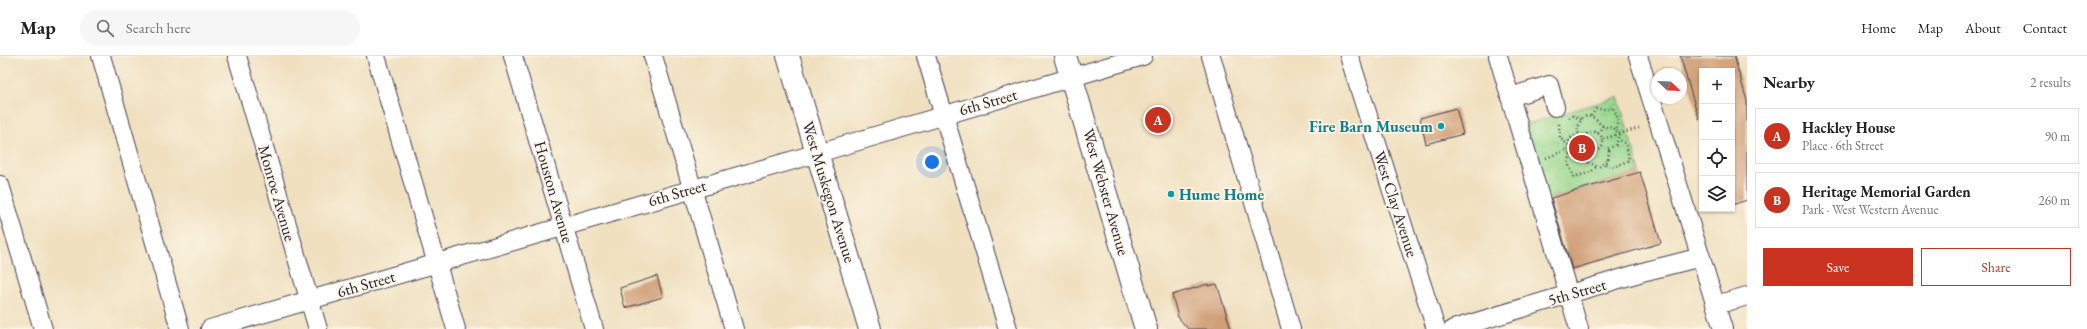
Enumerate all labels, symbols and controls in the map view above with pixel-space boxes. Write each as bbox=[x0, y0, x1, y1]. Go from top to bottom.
search box bbox=[80, 10, 360, 46]
text: Map bbox=[20, 15, 56, 40]
icon: search bbox=[94, 17, 116, 39]
text: Search here bbox=[126, 18, 191, 37]
text: Home bbox=[1861, 19, 1896, 37]
text: Map bbox=[1918, 19, 1943, 37]
text: About bbox=[1965, 19, 2001, 37]
text: Contact bbox=[2023, 19, 2067, 37]
north arrow bbox=[1651, 68, 1687, 104]
map controls bbox=[1699, 68, 1735, 212]
button: + bbox=[1699, 68, 1735, 104]
text: Nearby bbox=[1763, 71, 1815, 93]
text: 2 results bbox=[2030, 74, 2071, 91]
street label: 6th Street bbox=[957, 84, 1019, 120]
button: − bbox=[1699, 104, 1735, 140]
pin: A bbox=[1145, 105, 1171, 135]
place label: Fire Barn Museum bbox=[1309, 116, 1433, 137]
text: Hackley House bbox=[1802, 118, 1895, 137]
street label: West Muskegon Avenue bbox=[797, 119, 861, 265]
marker: Fire Barn Museum bbox=[1436, 121, 1446, 131]
street label: West Webster Avenue bbox=[1078, 126, 1134, 258]
text: A bbox=[1772, 128, 1782, 145]
text: 90 m bbox=[2045, 128, 2070, 145]
pin: B bbox=[1569, 133, 1595, 163]
text: Place · 6th Street bbox=[1802, 137, 1884, 154]
street label: Houston Avenue bbox=[529, 139, 579, 245]
button: locate bbox=[1699, 140, 1735, 176]
street label: Monroe Avenue bbox=[253, 142, 301, 244]
street label: West Clay Avenue bbox=[1369, 148, 1423, 260]
your location bbox=[922, 152, 942, 172]
street label: 6th Street bbox=[646, 175, 708, 211]
button: layers bbox=[1699, 176, 1735, 212]
text: Heritage Memorial Garden bbox=[1802, 182, 1971, 201]
place label: Hume Home bbox=[1179, 184, 1265, 205]
marker: Hume Home bbox=[1166, 189, 1176, 199]
text: B bbox=[1773, 192, 1781, 209]
text: 260 m bbox=[2039, 192, 2070, 209]
text: Park · West Western Avenue bbox=[1802, 201, 1939, 218]
button: Save bbox=[1763, 248, 1913, 286]
button: Share bbox=[1921, 248, 2071, 286]
street label: 6th Street bbox=[335, 266, 397, 302]
street label: 5th Street bbox=[1546, 274, 1608, 310]

